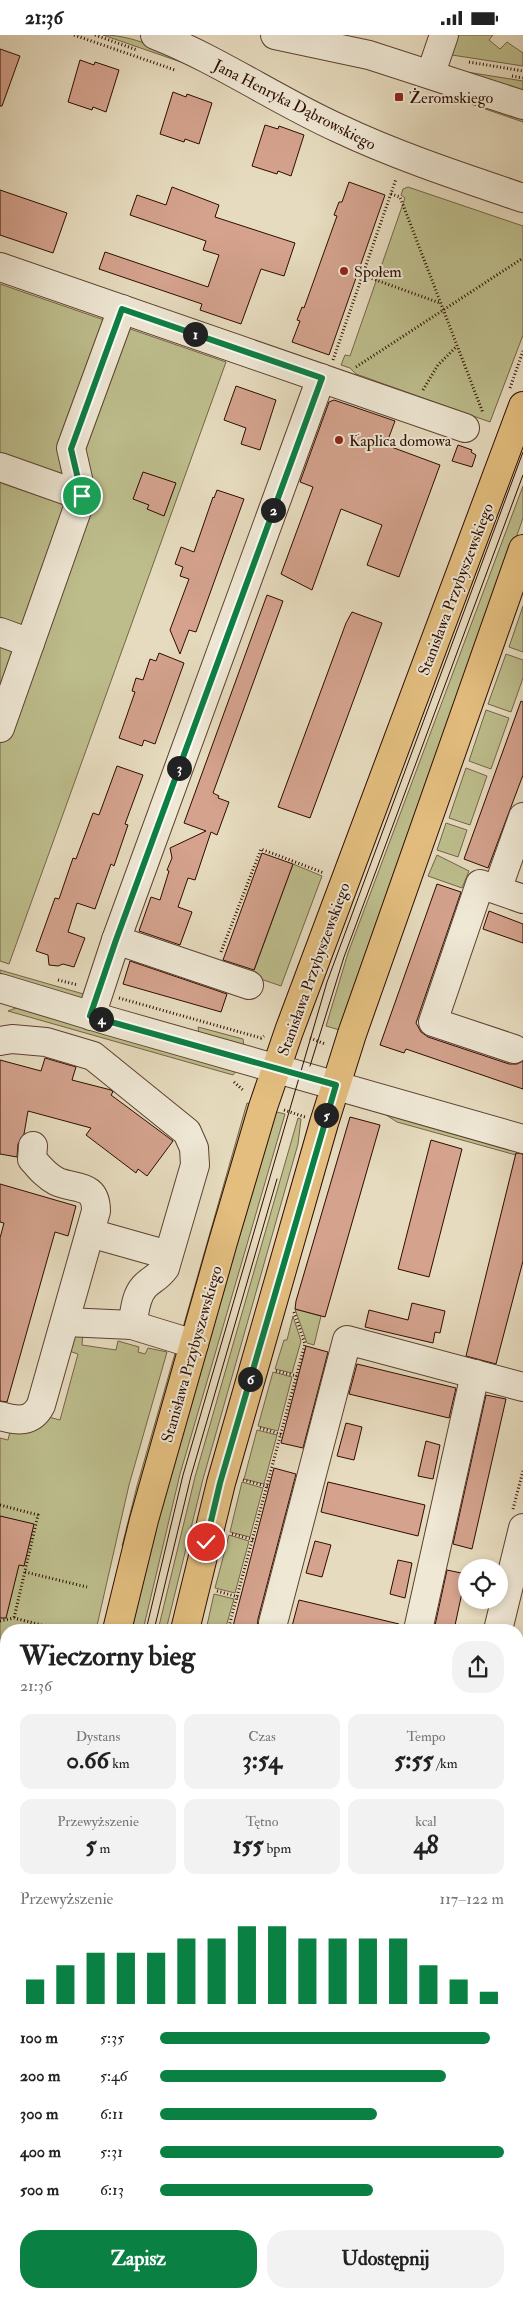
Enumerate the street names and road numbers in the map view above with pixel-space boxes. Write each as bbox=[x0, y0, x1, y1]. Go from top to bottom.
street label: Jana Henryka Dąbrowskiego bbox=[209, 55, 379, 156]
street label: Stanisława Przybyszewskiego bbox=[414, 500, 498, 678]
street label: Stanisława Przybyszewskiego bbox=[273, 880, 355, 1059]
street label: Stanisława Przybyszewskiego bbox=[157, 1263, 227, 1445]

